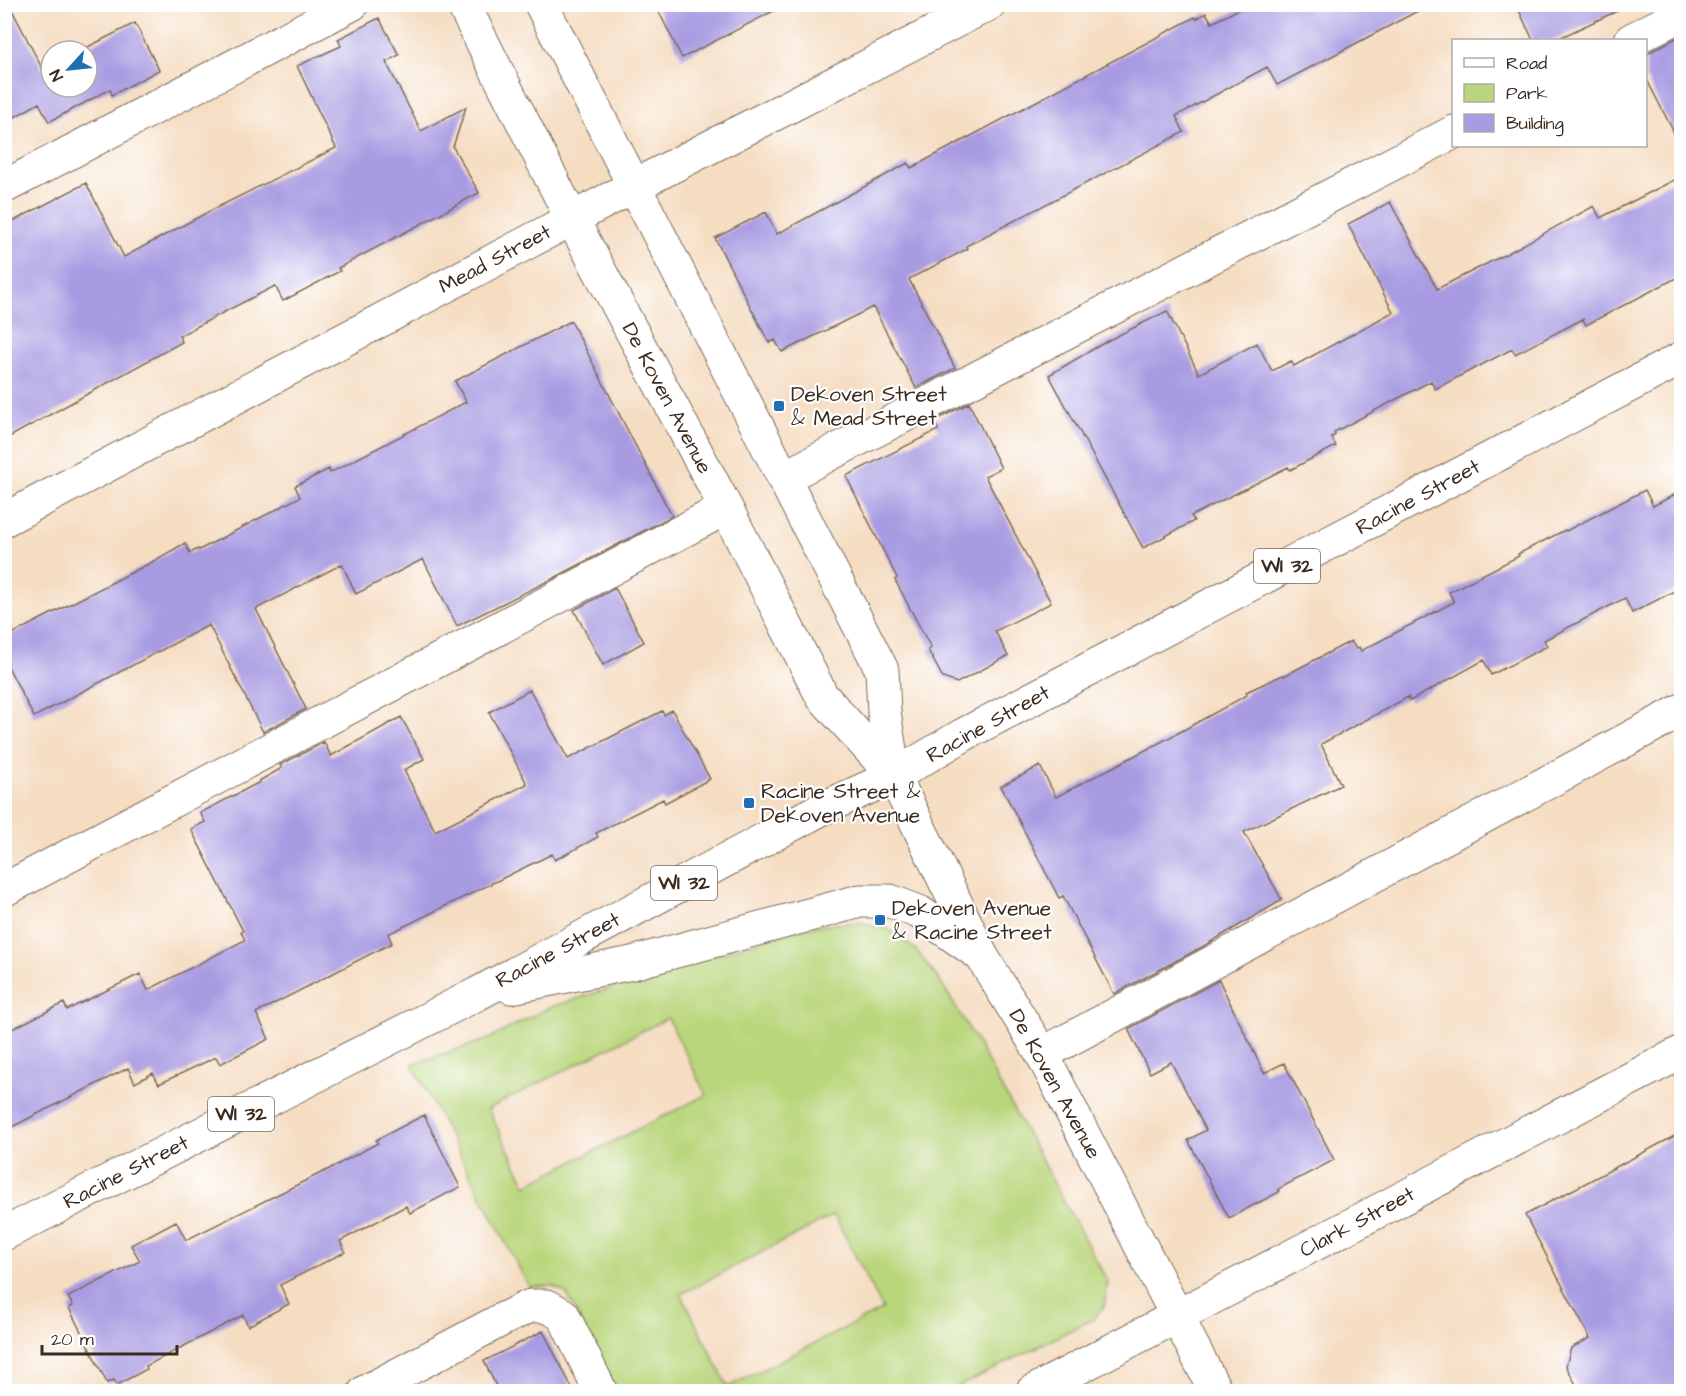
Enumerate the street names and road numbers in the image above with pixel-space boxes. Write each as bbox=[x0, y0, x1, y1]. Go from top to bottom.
street label: Mead Street bbox=[434, 217, 557, 301]
street label: De Koven Avenue bbox=[615, 317, 719, 479]
street label: Racine Street bbox=[1351, 452, 1486, 542]
road number: WI 32 bbox=[1254, 549, 1320, 583]
street label: Racine Street bbox=[921, 678, 1055, 770]
road number: WI 32 bbox=[651, 866, 717, 900]
street label: Racine Street bbox=[491, 905, 626, 995]
street label: De Koven Avenue bbox=[1002, 1004, 1108, 1164]
road number: WI 32 bbox=[208, 1097, 274, 1131]
street label: Racine Street bbox=[58, 1128, 194, 1216]
street label: Clark Street bbox=[1294, 1179, 1420, 1265]

